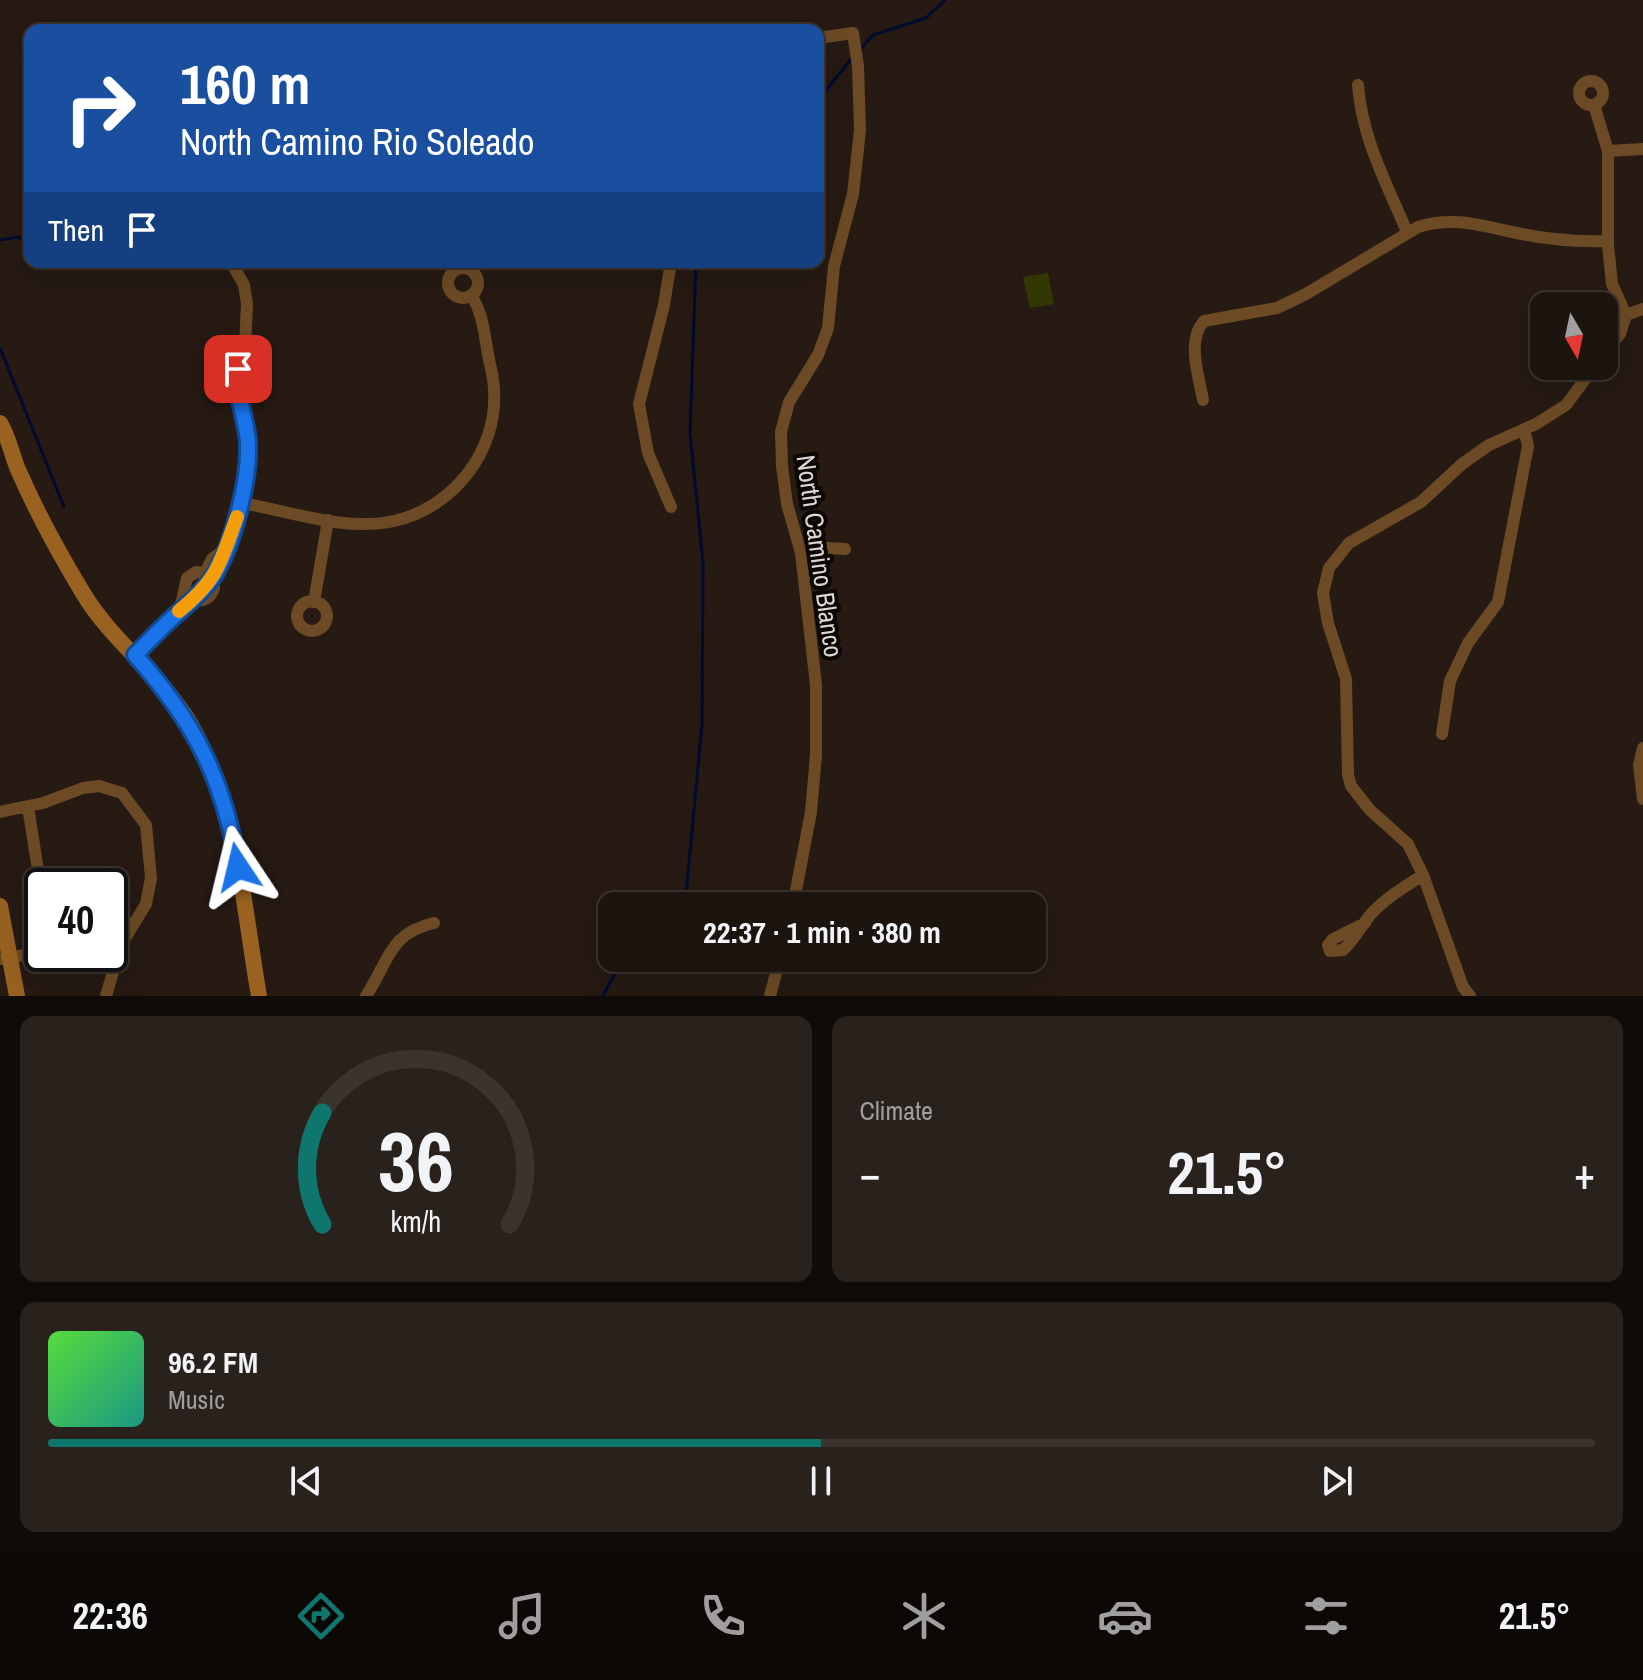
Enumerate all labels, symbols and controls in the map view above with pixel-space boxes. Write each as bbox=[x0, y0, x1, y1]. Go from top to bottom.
text: 160 m bbox=[180, 46, 310, 121]
icon: right bbox=[48, 56, 152, 160]
text: North Camino Rio Soleado bbox=[180, 118, 534, 166]
icon: arrive bbox=[120, 208, 164, 252]
text: Then bbox=[48, 210, 104, 250]
north arrow bbox=[1530, 292, 1618, 380]
map controls bbox=[1530, 292, 1618, 380]
pin bbox=[204, 335, 272, 403]
icon: arrive bbox=[216, 347, 260, 391]
street label: North Camino Blanco bbox=[788, 453, 852, 659]
position arrow bbox=[196, 825, 280, 909]
speed limit sign: 40 bbox=[24, 868, 128, 972]
text: 22:37 · 1 min · 380 m bbox=[703, 912, 941, 952]
text: Climate bbox=[860, 1093, 933, 1128]
text: 36 bbox=[378, 1105, 454, 1217]
text: 21.5° bbox=[1167, 1132, 1287, 1213]
text: − bbox=[860, 1143, 881, 1203]
text: + bbox=[1574, 1143, 1595, 1203]
text: km/h bbox=[390, 1202, 441, 1241]
text: 96.2 FM bbox=[168, 1342, 258, 1382]
text: Music bbox=[168, 1382, 225, 1417]
icon: previous bbox=[284, 1459, 328, 1503]
icon: pause bbox=[799, 1459, 843, 1503]
icon: next bbox=[1315, 1459, 1359, 1503]
icon: directions bbox=[293, 1588, 349, 1644]
icon: music bbox=[494, 1588, 550, 1644]
icon: phone bbox=[695, 1588, 751, 1644]
icon: climate bbox=[896, 1588, 952, 1644]
icon: car bbox=[1097, 1588, 1153, 1644]
icon: filters bbox=[1298, 1588, 1354, 1644]
text: 22:36 bbox=[72, 1592, 148, 1640]
text: 21.5° bbox=[1499, 1592, 1571, 1640]

